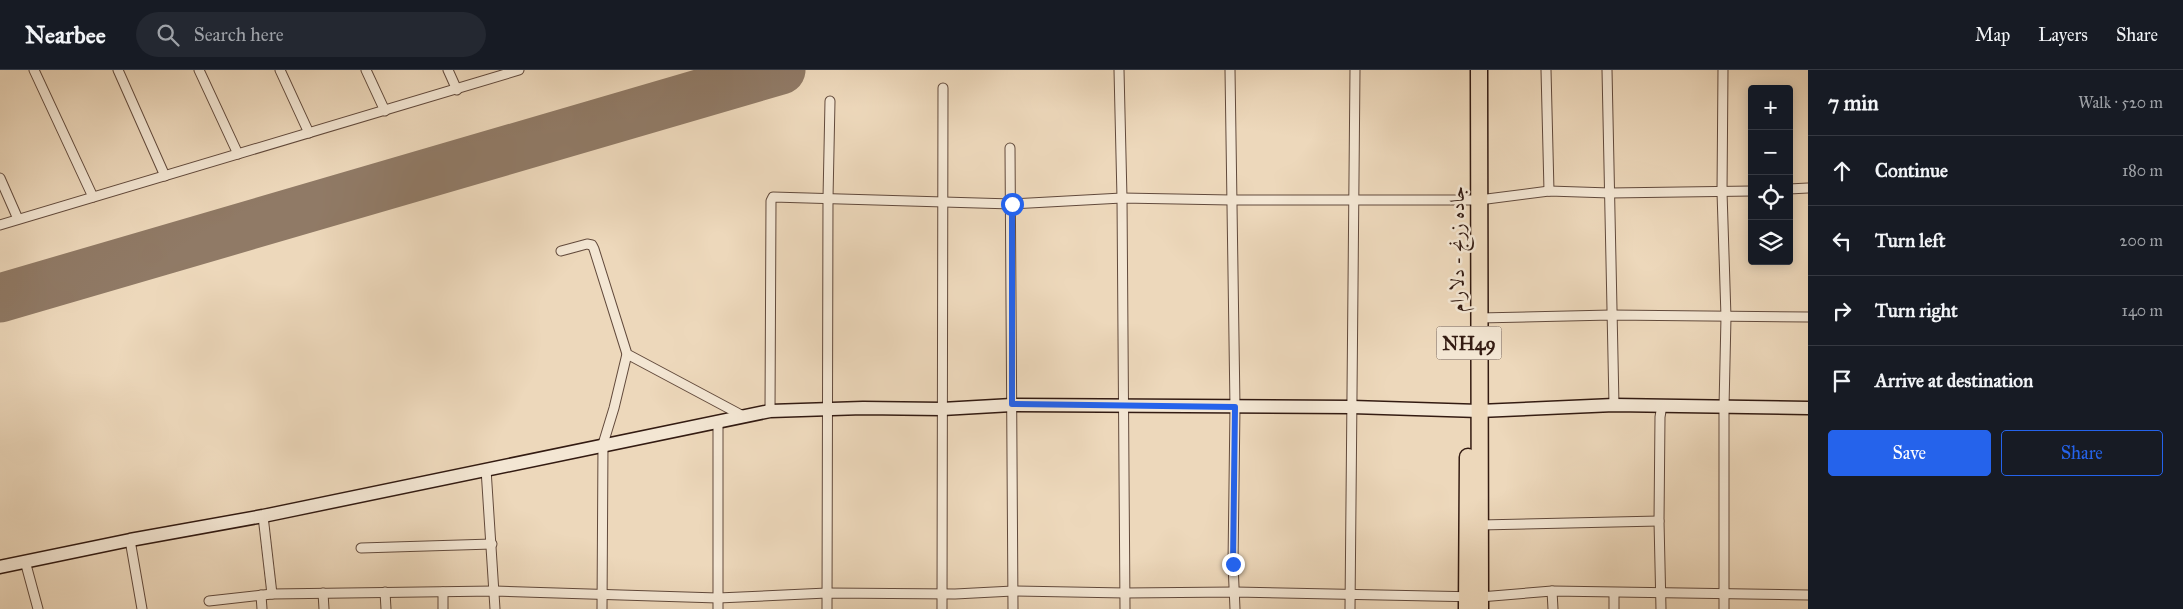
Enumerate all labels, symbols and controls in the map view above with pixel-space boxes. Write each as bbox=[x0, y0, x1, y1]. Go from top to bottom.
search box bbox=[136, 12, 486, 57]
text: Nearbee bbox=[25, 20, 106, 50]
icon: search bbox=[154, 21, 182, 49]
text: Search here bbox=[194, 23, 284, 46]
text: Map bbox=[1975, 24, 2010, 46]
text: Layers bbox=[2038, 24, 2088, 46]
text: Share bbox=[2116, 24, 2158, 46]
map controls bbox=[1748, 85, 1793, 265]
button: + bbox=[1748, 85, 1793, 130]
text: 7 min bbox=[1828, 90, 1879, 116]
text: Walk · 520 m bbox=[2078, 93, 2163, 112]
button: − bbox=[1748, 130, 1793, 175]
icon: ahead bbox=[1828, 157, 1856, 185]
text: Continue bbox=[1875, 159, 1948, 182]
text: 180 m bbox=[2122, 161, 2163, 180]
button: locate bbox=[1748, 175, 1793, 220]
street label: جاده زرنج - دلارام bbox=[1445, 186, 1475, 312]
route start bbox=[1001, 193, 1024, 216]
button: layers bbox=[1748, 220, 1793, 265]
icon: left bbox=[1828, 227, 1856, 255]
text: Turn left bbox=[1875, 229, 1945, 252]
text: 200 m bbox=[2120, 231, 2163, 250]
icon: right bbox=[1828, 297, 1856, 325]
text: Turn right bbox=[1875, 299, 1958, 322]
text: 140 m bbox=[2122, 301, 2163, 320]
road number: NH49 bbox=[1436, 326, 1502, 360]
icon: arrive bbox=[1828, 367, 1856, 395]
text: Arrive at destination bbox=[1875, 369, 2033, 392]
button: Save bbox=[1828, 430, 1991, 476]
button: Share bbox=[2001, 430, 2163, 476]
route end bbox=[1222, 553, 1245, 576]

